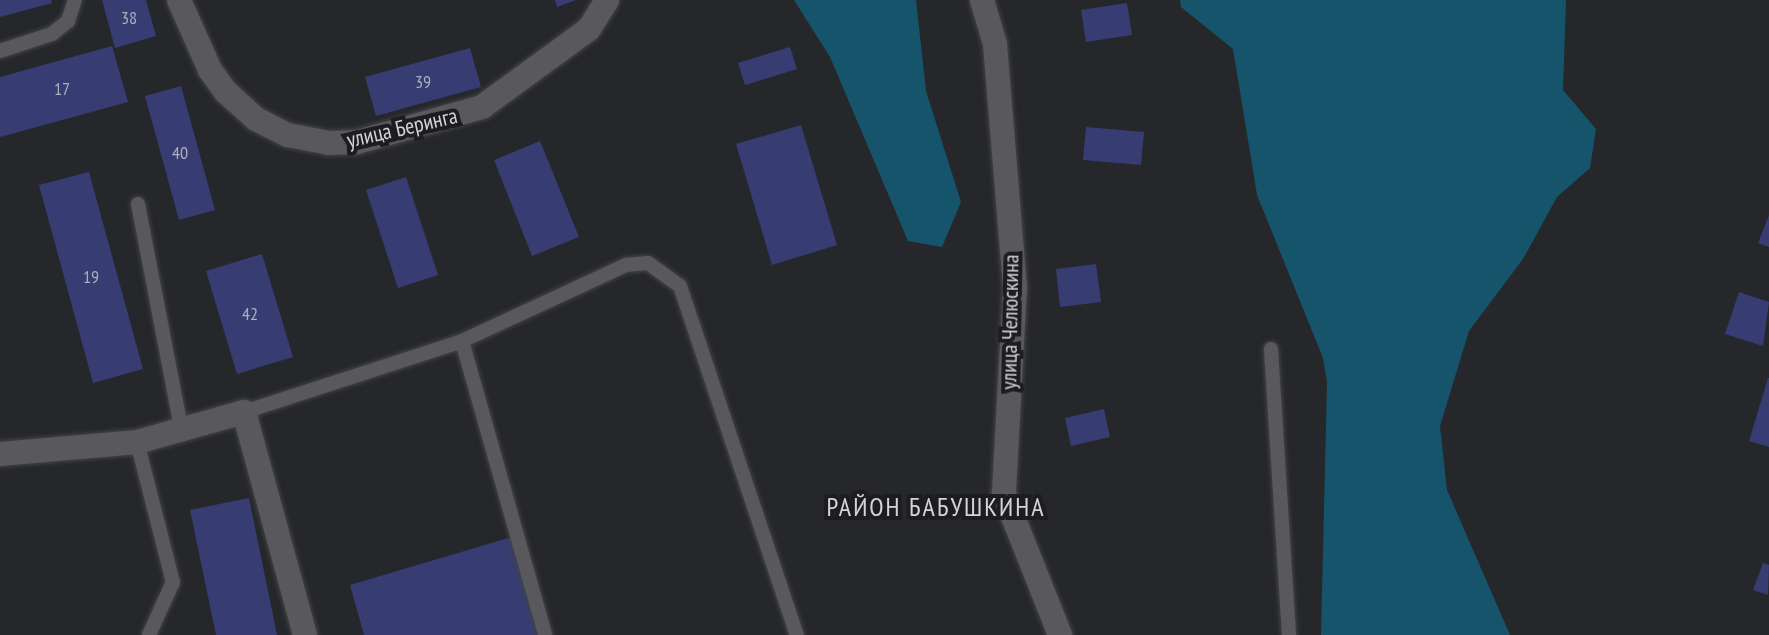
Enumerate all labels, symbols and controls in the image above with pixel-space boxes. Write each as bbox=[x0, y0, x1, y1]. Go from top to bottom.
house number: 38 bbox=[121, 7, 137, 29]
house number: 39 bbox=[415, 71, 431, 93]
house number: 17 bbox=[54, 78, 70, 100]
street label: улица Беринга bbox=[344, 102, 460, 154]
house number: 40 bbox=[172, 142, 188, 164]
street label: улица Челюскина bbox=[996, 254, 1024, 390]
house number: 19 bbox=[83, 266, 99, 288]
house number: 42 bbox=[242, 303, 258, 325]
district label: РАЙОН БАБУШКИНА bbox=[827, 491, 1045, 523]

